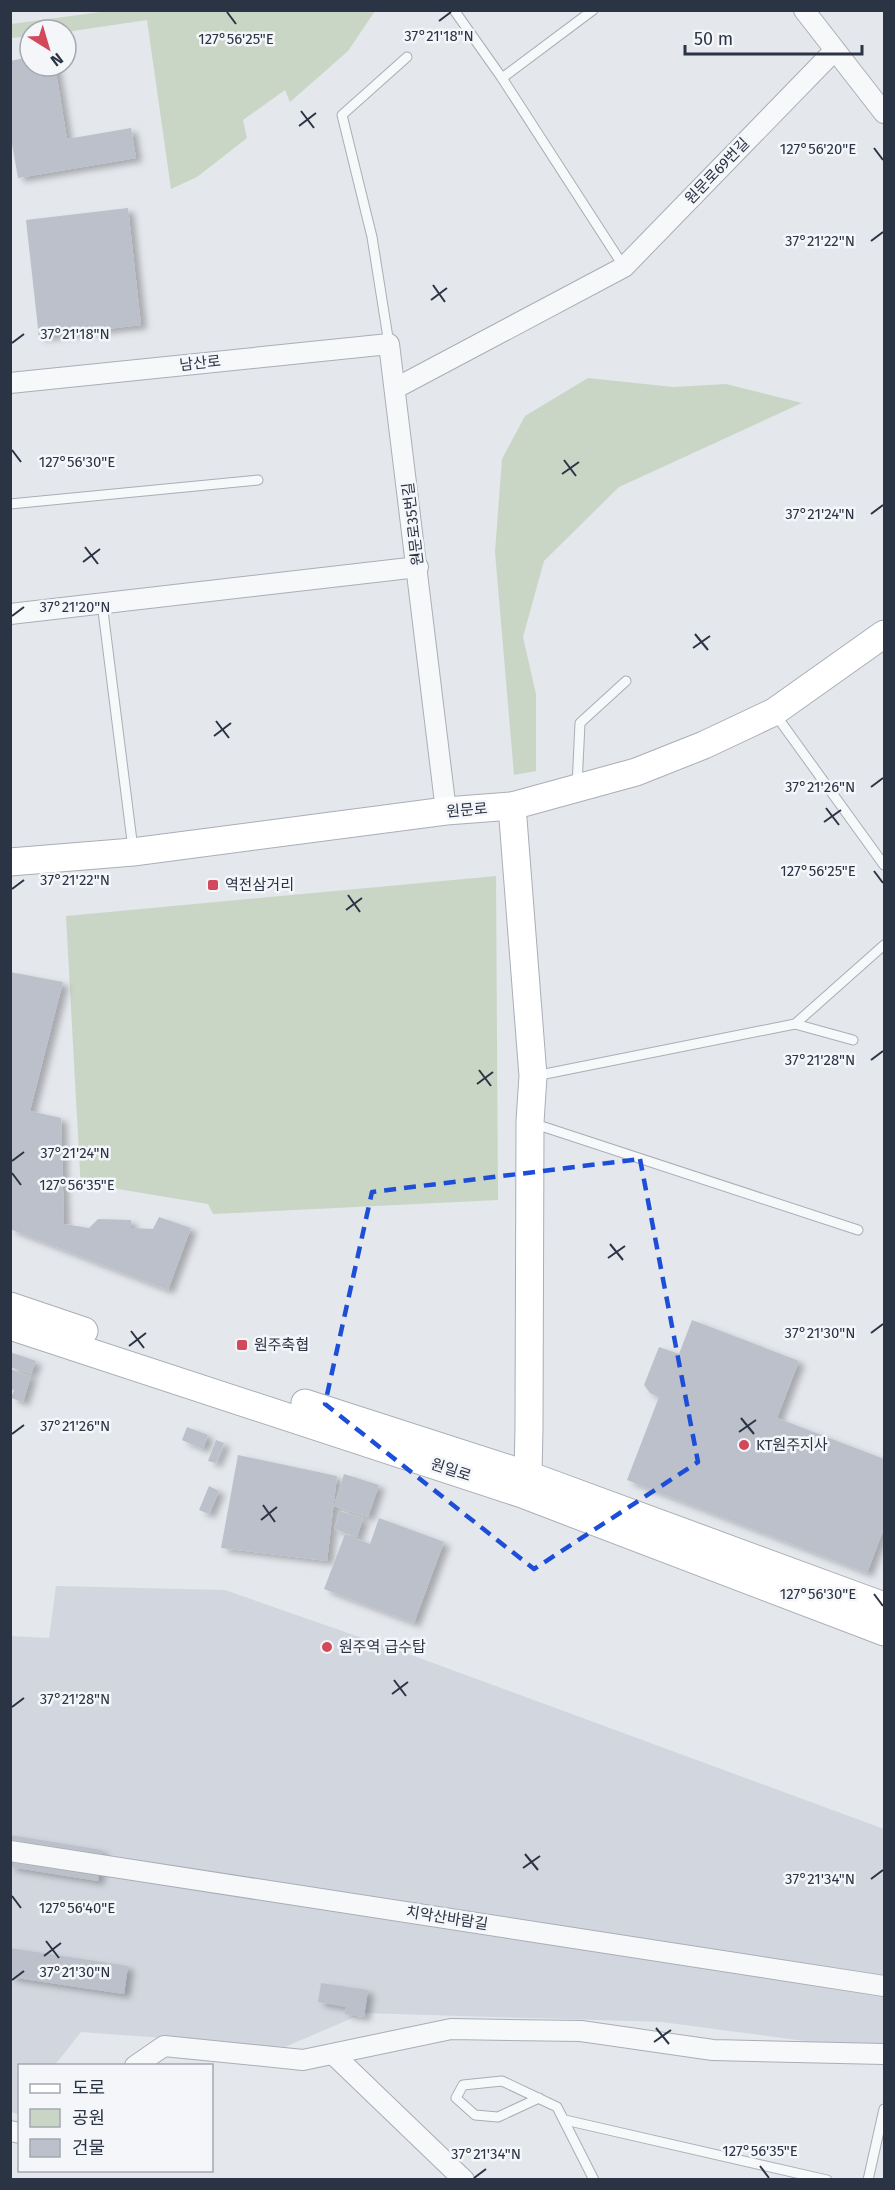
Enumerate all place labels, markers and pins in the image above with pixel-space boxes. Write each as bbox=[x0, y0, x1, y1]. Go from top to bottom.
place label: 역전삼거리 bbox=[225, 876, 294, 894]
marker: 역전삼거리 bbox=[206, 878, 220, 892]
place label: 원주축협 bbox=[254, 1336, 309, 1354]
marker: 원주축협 bbox=[235, 1338, 249, 1352]
place label: KT원주지사 bbox=[756, 1436, 828, 1454]
marker: KT원주지사 bbox=[737, 1438, 751, 1452]
place label: 원주역 급수탑 bbox=[339, 1638, 426, 1656]
marker: 원주역 급수탑 bbox=[320, 1640, 334, 1654]

